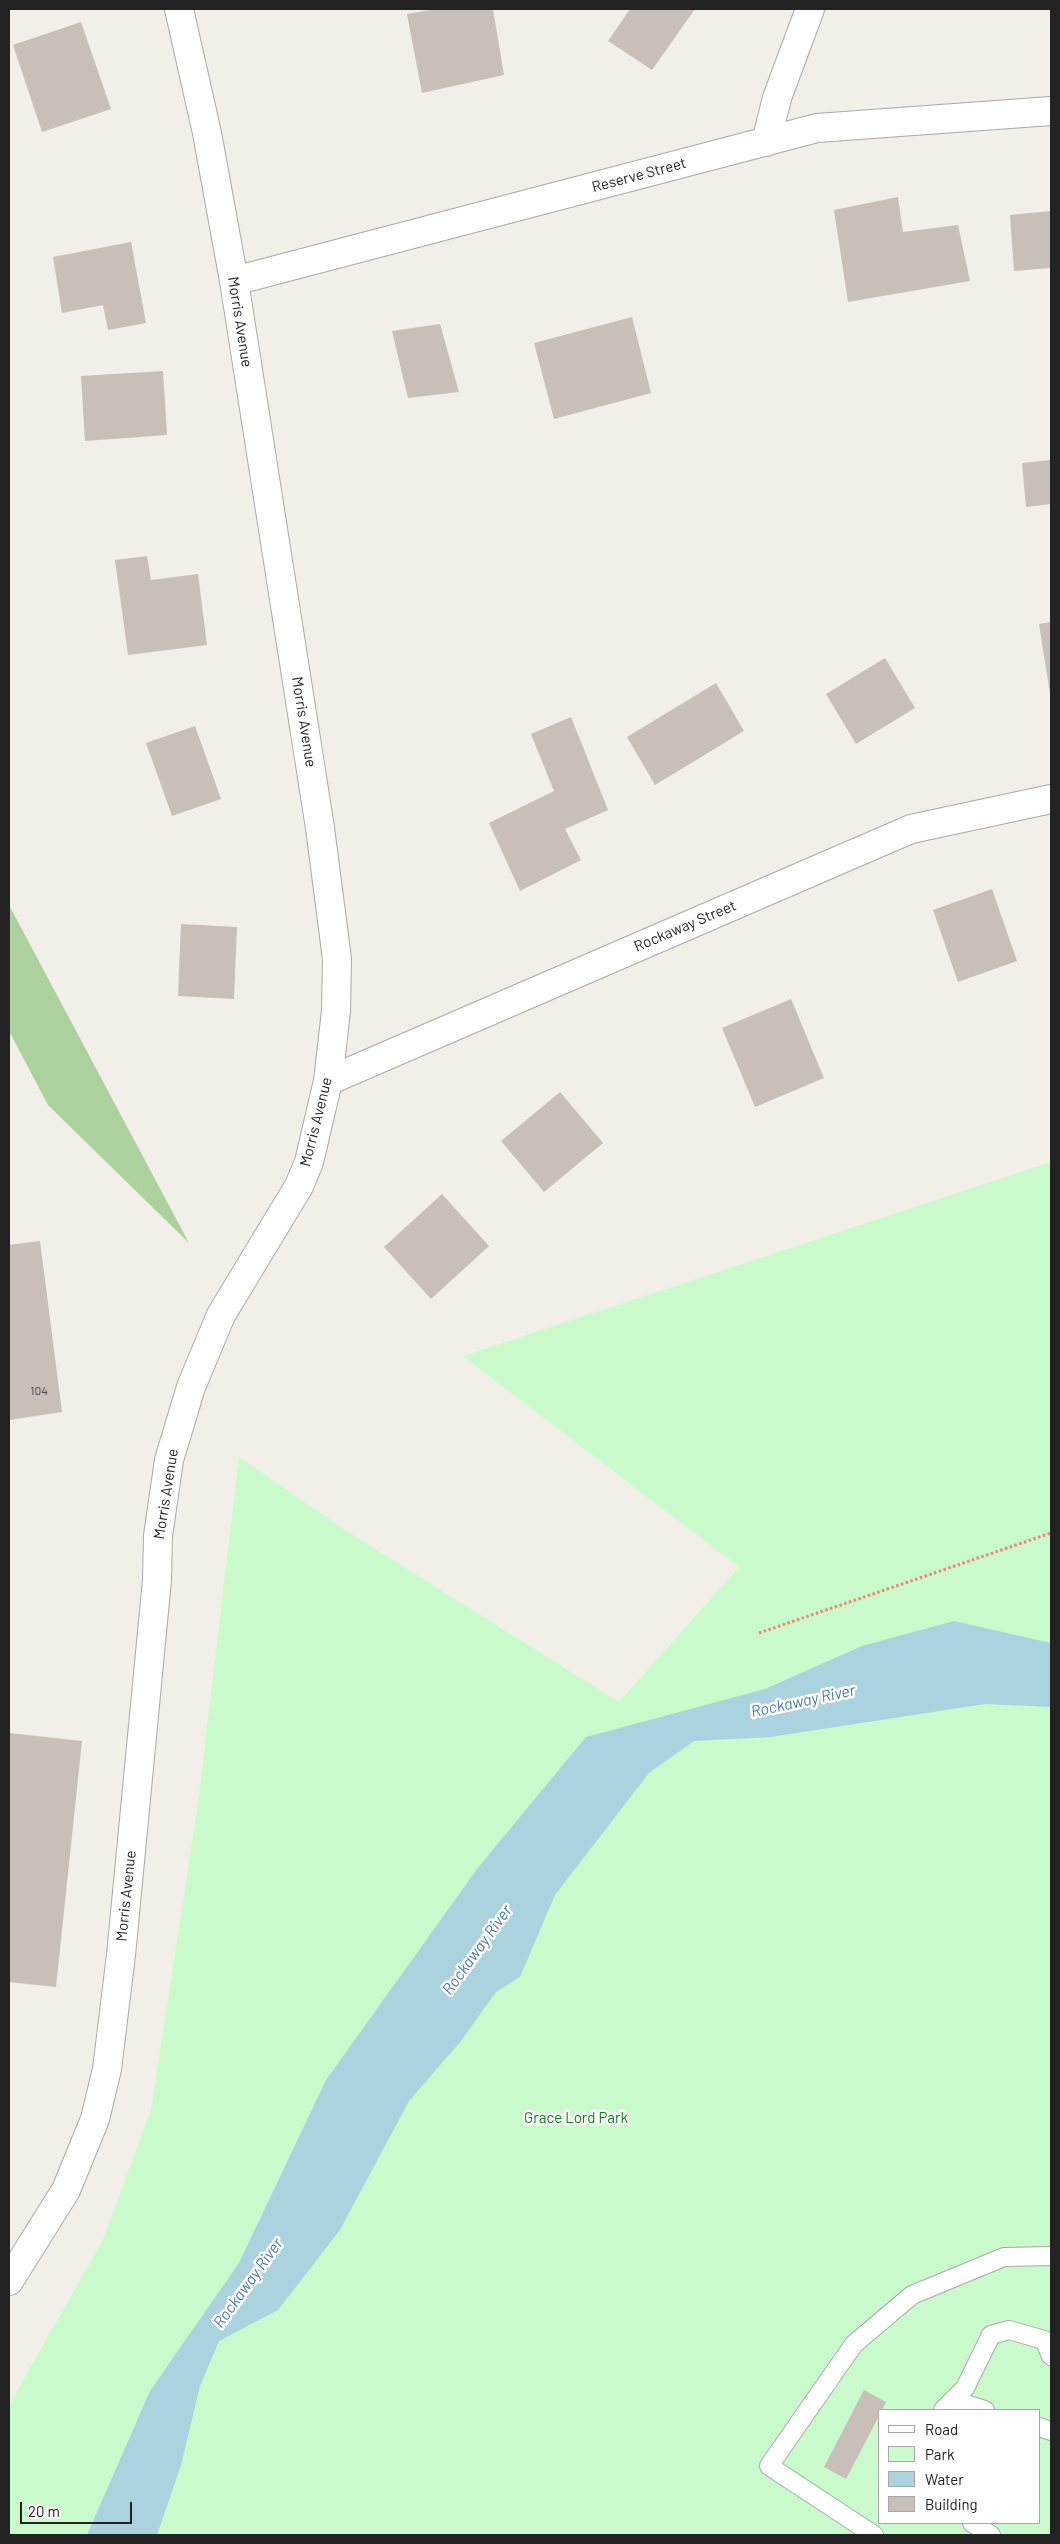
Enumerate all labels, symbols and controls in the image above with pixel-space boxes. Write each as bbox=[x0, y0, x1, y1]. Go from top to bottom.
street label: Reserve Street bbox=[590, 154, 688, 196]
street label: Morris Avenue bbox=[224, 275, 256, 369]
street label: Morris Avenue bbox=[288, 675, 320, 769]
street label: Rockaway Street bbox=[631, 896, 739, 956]
street label: Morris Avenue bbox=[296, 1075, 336, 1169]
house number: 104 bbox=[30, 1384, 48, 1398]
street label: Morris Avenue bbox=[150, 1447, 182, 1541]
water label: Rockaway River bbox=[749, 1681, 857, 1721]
street label: Morris Avenue bbox=[112, 1850, 140, 1942]
water label: Rockaway River bbox=[438, 1901, 516, 1999]
park label: Grace Lord Park bbox=[524, 2109, 628, 2127]
water label: Rockaway River bbox=[209, 2234, 287, 2332]
legend bbox=[878, 2409, 1040, 2524]
text: Road bbox=[925, 2420, 958, 2438]
text: Park bbox=[925, 2445, 954, 2463]
text: Water bbox=[925, 2470, 964, 2488]
scale bar bbox=[22, 2492, 135, 2524]
text: Building bbox=[925, 2495, 978, 2513]
text: 20 m bbox=[28, 2502, 60, 2520]

